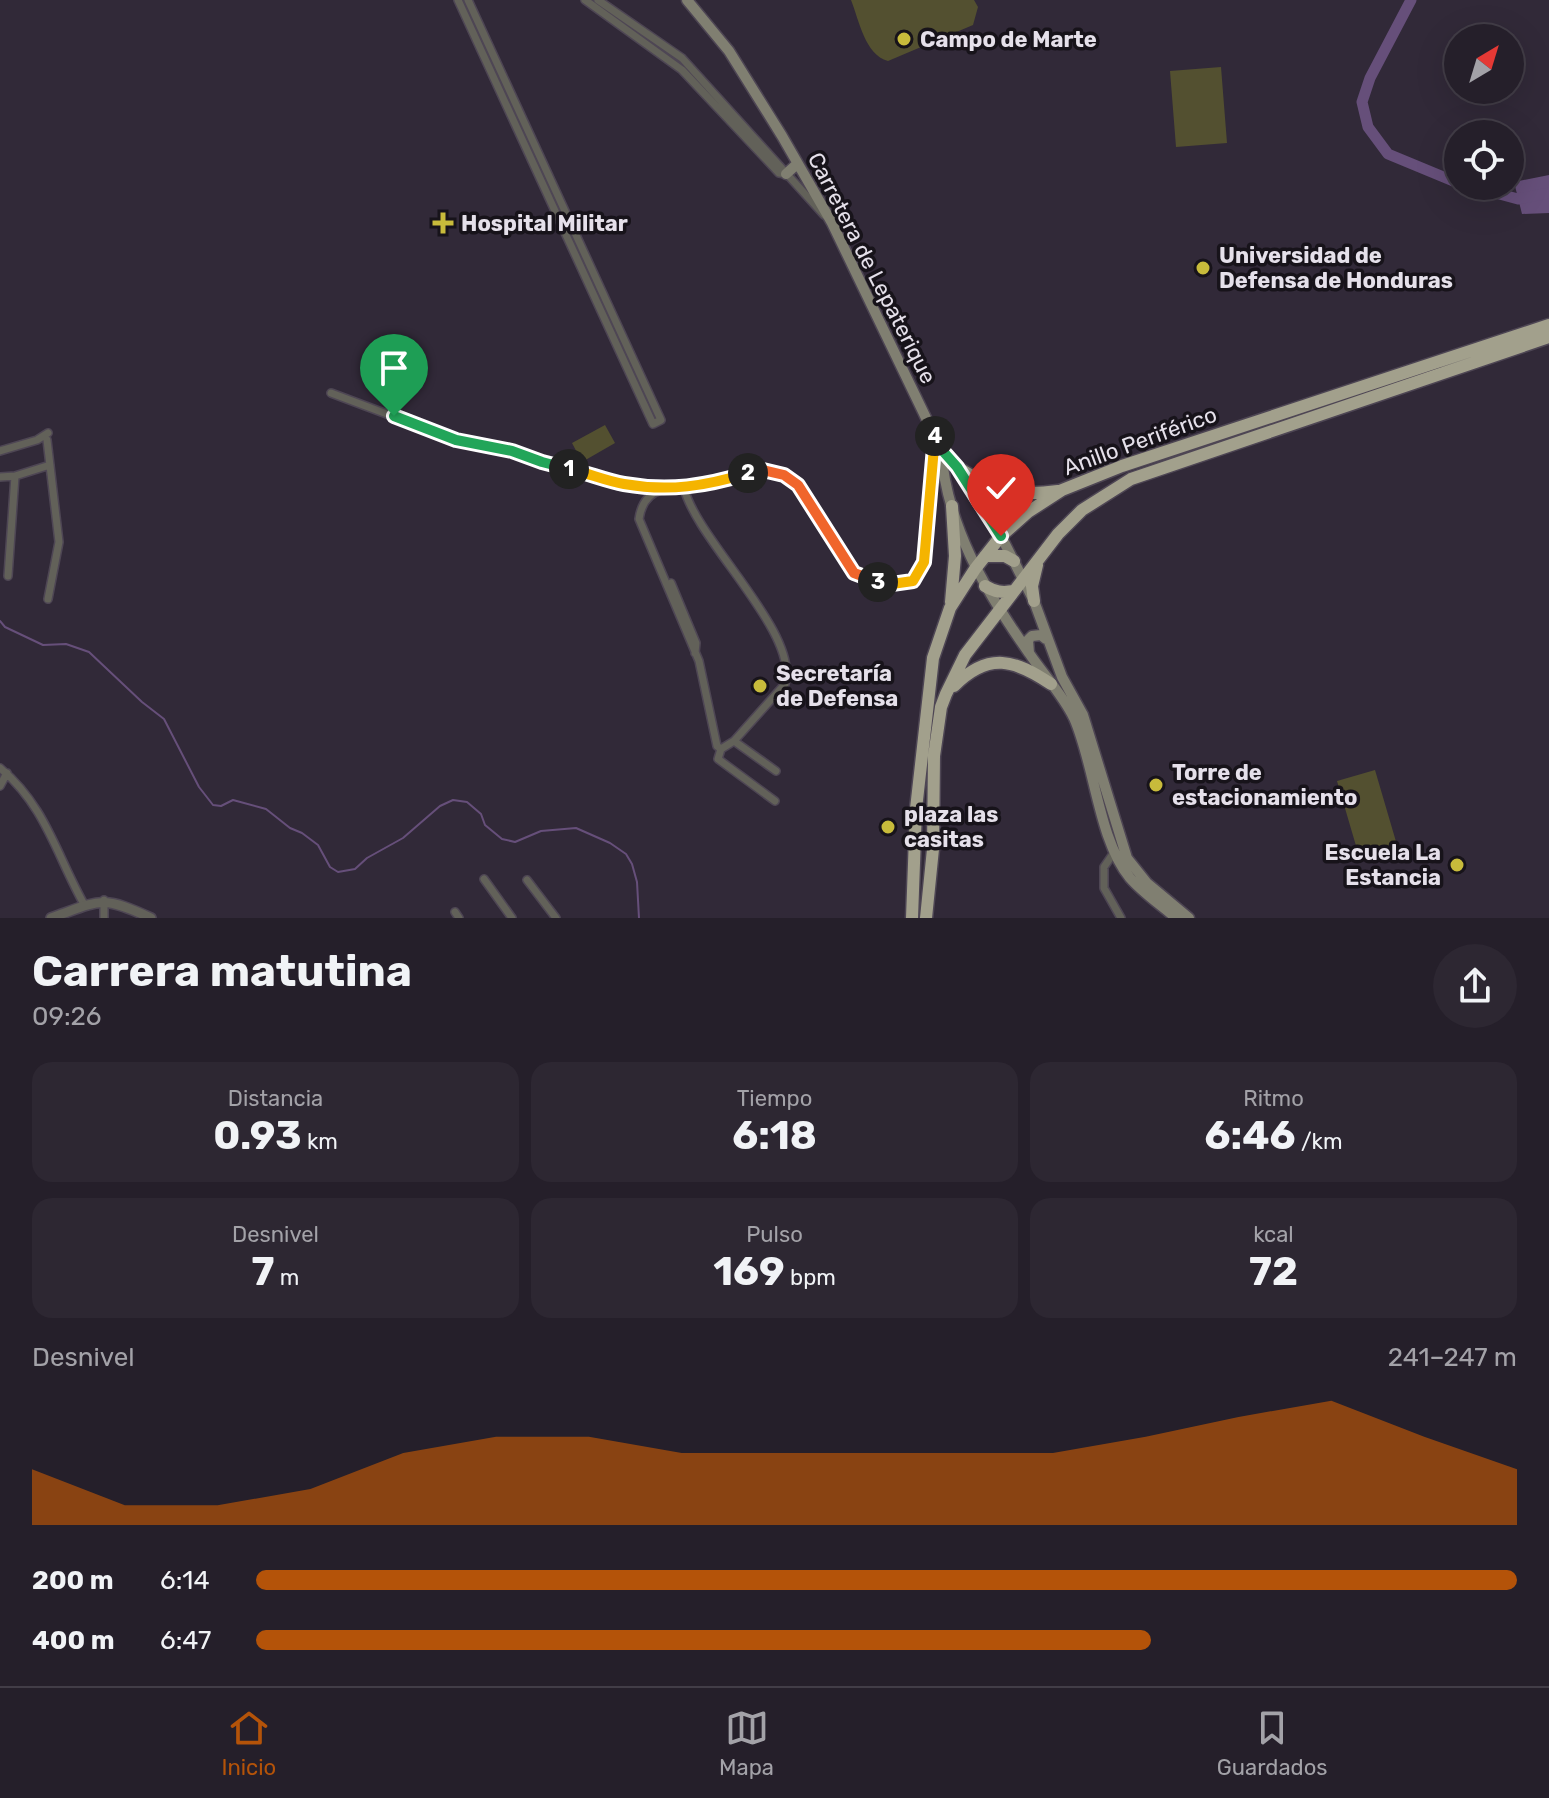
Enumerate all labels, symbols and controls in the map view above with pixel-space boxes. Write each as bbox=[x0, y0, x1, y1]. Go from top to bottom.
north arrow bbox=[1444, 24, 1524, 104]
map controls bbox=[1444, 24, 1524, 200]
place label: Campo de Marte bbox=[920, 26, 1097, 53]
marker: Campo de Marte bbox=[895, 30, 913, 48]
button: locate bbox=[1444, 120, 1524, 200]
street label: Carretera de Lepaterique bbox=[802, 148, 942, 388]
place label: Hospital Militar bbox=[461, 210, 628, 237]
marker: Hospital Militar bbox=[432, 212, 454, 234]
place label: Universidad de Defensa de Honduras bbox=[1219, 242, 1453, 294]
marker: Universidad de Defensa de Honduras bbox=[1194, 259, 1212, 277]
pin bbox=[360, 334, 428, 416]
icon: arrive bbox=[372, 346, 416, 390]
street label: Anillo Periférico bbox=[1060, 401, 1220, 481]
pin: 4 bbox=[915, 416, 955, 456]
text: 4 bbox=[927, 422, 943, 449]
pin: 1 bbox=[549, 449, 589, 489]
pin: 2 bbox=[728, 453, 768, 493]
pin bbox=[967, 454, 1035, 536]
text: 1 bbox=[564, 455, 574, 482]
text: 2 bbox=[741, 459, 755, 486]
icon: check bbox=[979, 466, 1023, 510]
pin: 3 bbox=[858, 562, 898, 602]
text: 3 bbox=[871, 568, 885, 595]
place label: Secretaría de Defensa bbox=[776, 660, 898, 712]
marker: Secretaría de Defensa bbox=[751, 677, 769, 695]
place label: Torre de estacionamiento bbox=[1172, 759, 1358, 811]
marker: Torre de estacionamiento bbox=[1147, 776, 1165, 794]
place label: plaza las casitas bbox=[904, 801, 998, 853]
marker: plaza las casitas bbox=[879, 818, 897, 836]
place label: Escuela La Estancia bbox=[1325, 839, 1441, 891]
marker: Escuela La Estancia bbox=[1448, 856, 1466, 874]
button: share bbox=[1433, 944, 1517, 1028]
text: Carrera matutina bbox=[32, 945, 412, 997]
text: 09:26 bbox=[32, 1001, 102, 1032]
text: Distancia bbox=[228, 1085, 323, 1112]
text: Tiempo bbox=[737, 1085, 812, 1112]
text: Ritmo bbox=[1243, 1085, 1304, 1112]
text: 0.93 bbox=[213, 1112, 302, 1159]
text: 6:18 bbox=[732, 1112, 817, 1159]
text: 6:46 bbox=[1205, 1112, 1296, 1159]
text: km bbox=[302, 1128, 338, 1155]
text: /km bbox=[1296, 1128, 1343, 1155]
text: Desnivel bbox=[232, 1221, 319, 1248]
text: Pulso bbox=[746, 1221, 803, 1248]
text: kcal bbox=[1253, 1221, 1294, 1248]
text: 7 bbox=[252, 1248, 274, 1295]
text: 169 bbox=[713, 1248, 785, 1295]
text: 72 bbox=[1249, 1248, 1298, 1295]
text: m bbox=[274, 1264, 299, 1291]
text: bpm bbox=[785, 1264, 836, 1291]
text: Desnivel bbox=[32, 1342, 135, 1373]
text: 241–247 m bbox=[1388, 1342, 1517, 1373]
text: 200 m bbox=[32, 1565, 114, 1596]
text: 6:14 bbox=[160, 1565, 210, 1596]
text: 400 m bbox=[32, 1625, 114, 1656]
text: 6:47 bbox=[160, 1625, 211, 1656]
tab: Inicio bbox=[221, 1706, 276, 1781]
tab: Mapa bbox=[719, 1706, 774, 1781]
tab: Guardados bbox=[1217, 1706, 1328, 1781]

